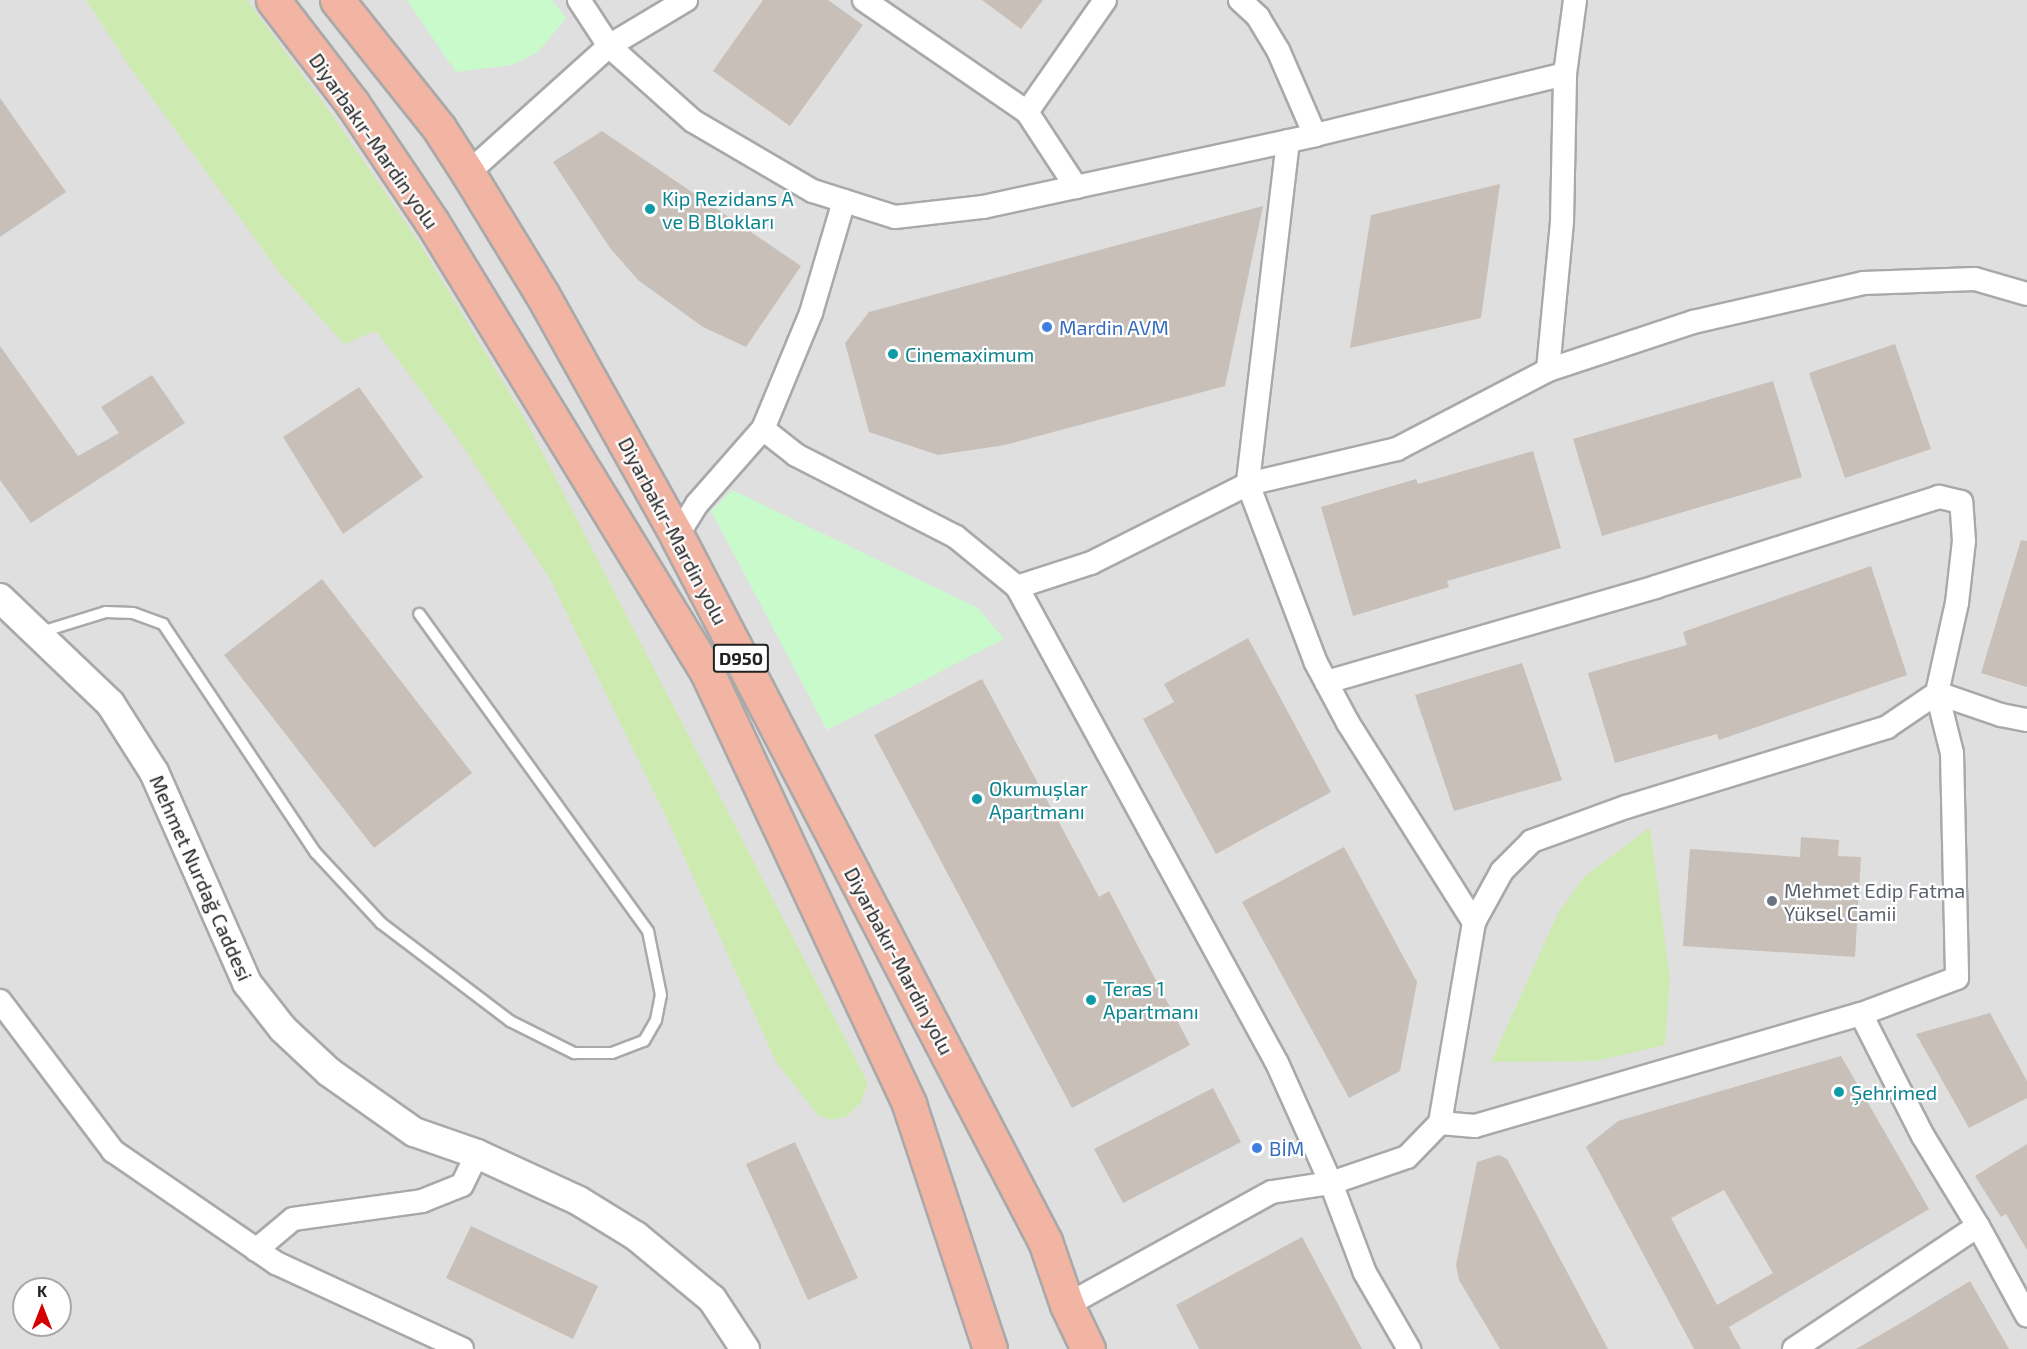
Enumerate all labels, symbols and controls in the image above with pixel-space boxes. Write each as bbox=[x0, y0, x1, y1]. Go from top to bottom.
street label: Diyarbakır-Mardin yolu bbox=[304, 48, 444, 234]
place label: Kip Rezidans A ve B Blokları bbox=[662, 186, 794, 233]
marker: Kip Rezidans A ve B Blokları bbox=[643, 202, 657, 216]
place label: Mardin AVM bbox=[1059, 315, 1169, 339]
marker: Mardin AVM bbox=[1040, 320, 1054, 334]
place label: Cinemaximum bbox=[905, 342, 1034, 366]
marker: Cinemaximum bbox=[886, 347, 900, 361]
street label: Diyarbakır-Mardin yolu bbox=[613, 433, 733, 629]
road number: D950 bbox=[712, 643, 770, 673]
street label: Mehmet Nurdağ Caddesi bbox=[145, 771, 257, 985]
place label: Okumuşlar Apartmanı bbox=[989, 776, 1088, 823]
marker: Okumuşlar Apartmanı bbox=[970, 792, 984, 806]
street label: Diyarbakır-Mardin yolu bbox=[839, 863, 959, 1059]
place label: Mehmet Edip Fatma Yüksel Camii bbox=[1784, 878, 1965, 925]
marker: Mehmet Edip Fatma Yüksel Camii bbox=[1765, 894, 1779, 908]
place label: Teras 1 Apartmanı bbox=[1103, 976, 1199, 1023]
marker: Teras 1 Apartmanı bbox=[1084, 993, 1098, 1007]
place label: Şehrimed bbox=[1851, 1080, 1937, 1104]
marker: Şehrimed bbox=[1832, 1085, 1846, 1099]
place label: BİM bbox=[1269, 1136, 1304, 1160]
marker: BİM bbox=[1250, 1141, 1264, 1155]
north arrow bbox=[12, 1277, 72, 1337]
text: K bbox=[37, 1281, 47, 1300]

